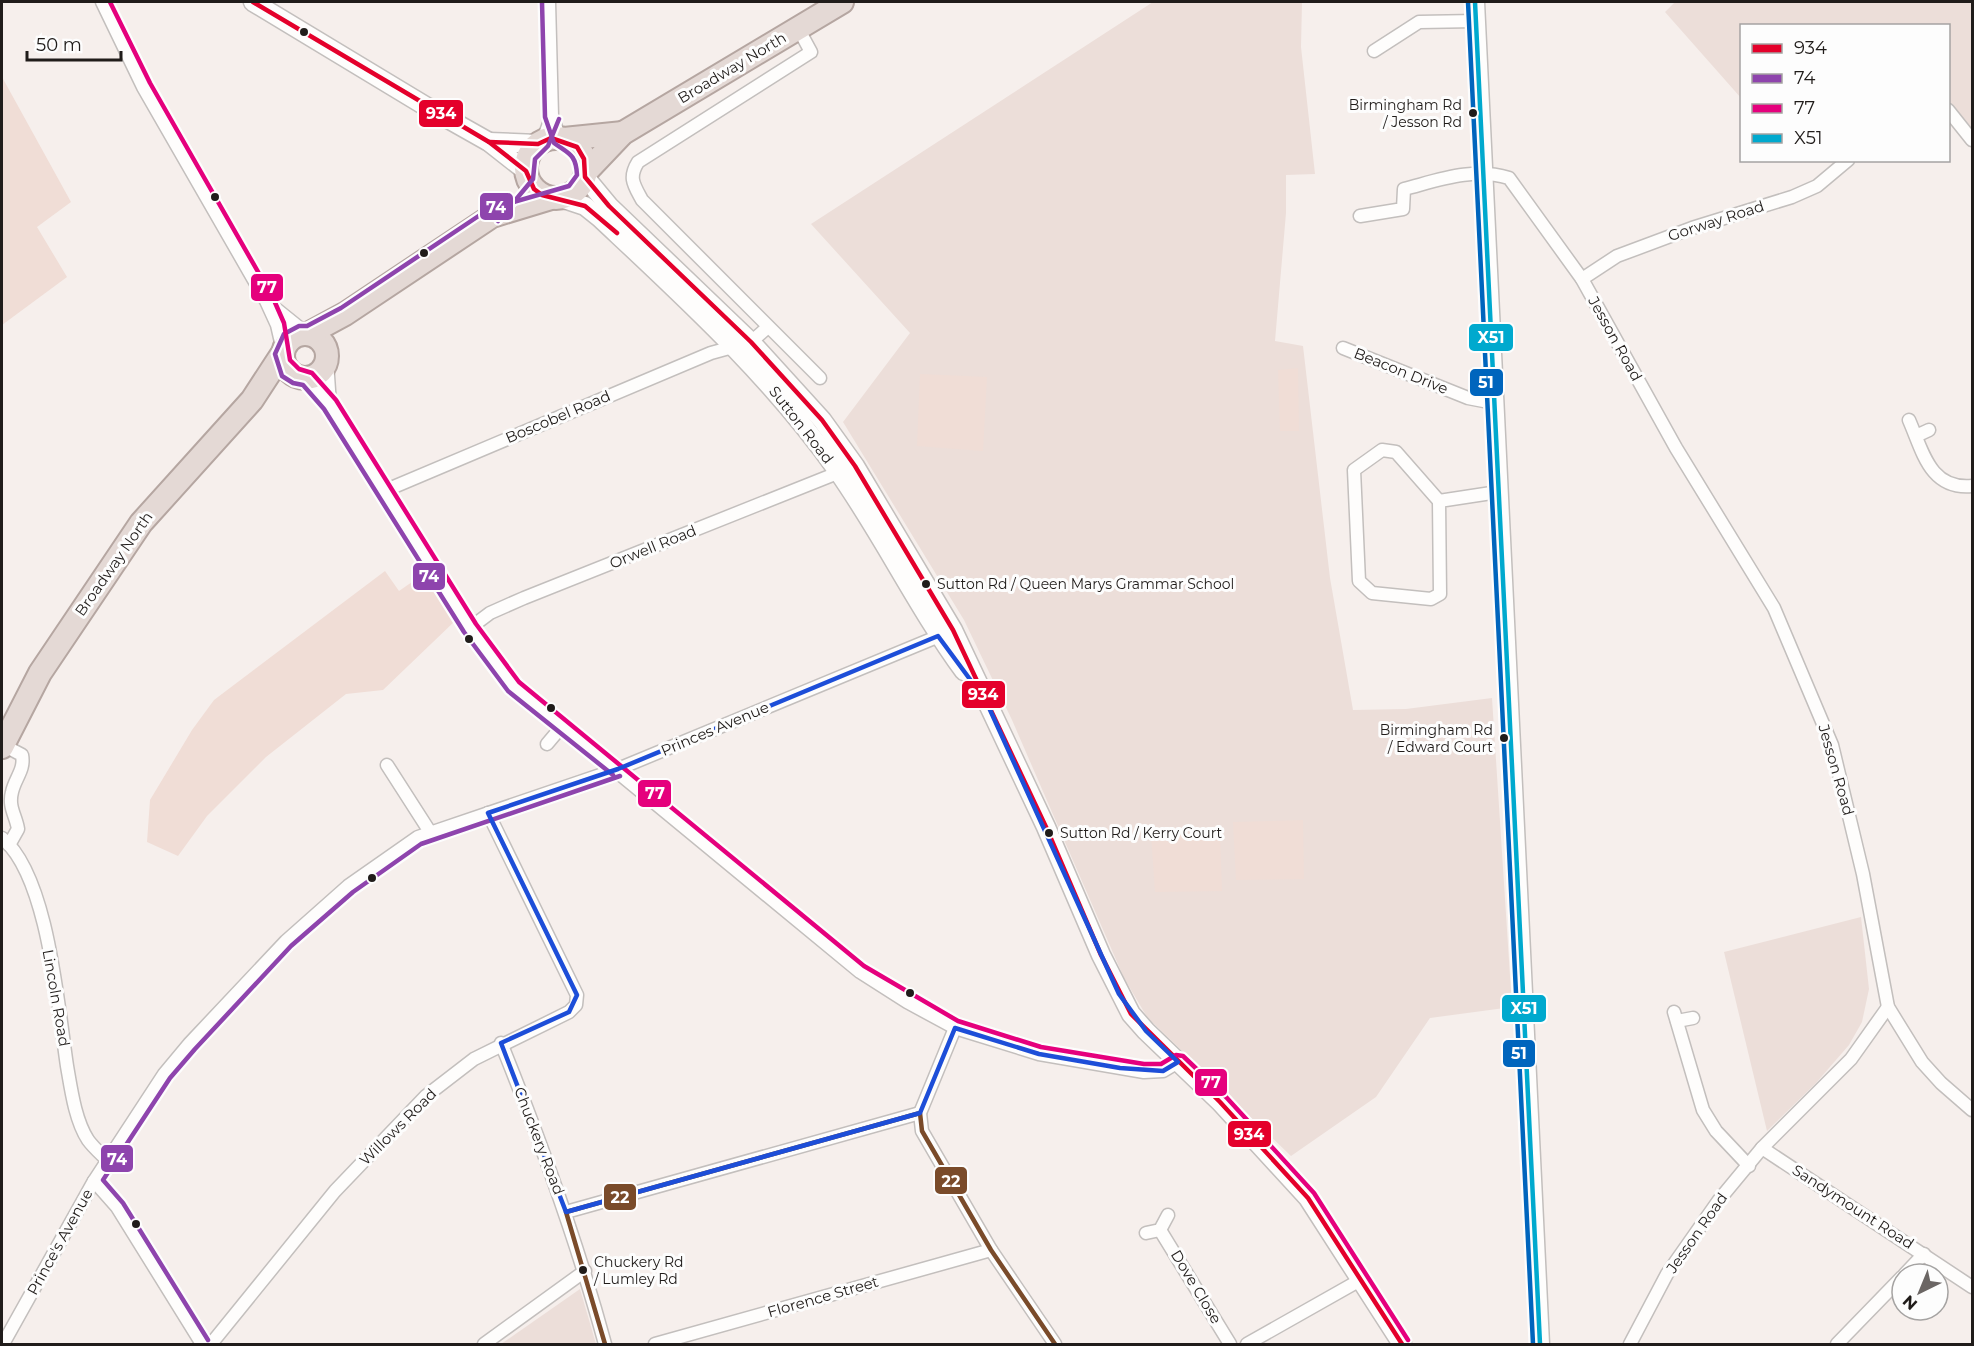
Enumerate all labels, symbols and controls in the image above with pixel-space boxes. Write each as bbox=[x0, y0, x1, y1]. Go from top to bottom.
scale bar bbox=[27, 24, 122, 62]
legend bbox=[1740, 24, 1950, 162]
unlabelled marker bbox=[298, 26, 310, 38]
street label: Broadway North bbox=[674, 28, 789, 107]
text: 50 m bbox=[36, 34, 82, 56]
text: 934 bbox=[1794, 37, 1827, 59]
text: 74 bbox=[1794, 67, 1815, 89]
place label: Birmingham Rd / Jesson Rd bbox=[1349, 96, 1462, 131]
text: 77 bbox=[1794, 97, 1815, 119]
line badge: 934 bbox=[418, 99, 464, 128]
text: 934 bbox=[426, 104, 456, 123]
marker: Birmingham Rd / Jesson Rd bbox=[1467, 107, 1479, 119]
text: X51 bbox=[1794, 127, 1823, 149]
unlabelled marker bbox=[209, 191, 221, 203]
line badge: 74 bbox=[479, 192, 514, 221]
street label: Gorway Road bbox=[1665, 196, 1766, 245]
text: 74 bbox=[486, 198, 506, 217]
unlabelled marker bbox=[418, 247, 430, 259]
line badge: 77 bbox=[250, 273, 284, 302]
text: 77 bbox=[257, 278, 277, 297]
street label: Jesson Road bbox=[1584, 292, 1647, 384]
line badge: X51 bbox=[1468, 323, 1514, 352]
text: X51 bbox=[1477, 328, 1505, 347]
street label: Beacon Drive bbox=[1351, 343, 1451, 398]
line badge: 51 bbox=[1469, 368, 1504, 397]
text: 51 bbox=[1478, 373, 1494, 392]
street label: Sutton Road bbox=[765, 382, 838, 467]
street label: Boscobel Road bbox=[502, 386, 613, 447]
street label: Broadway North bbox=[71, 508, 157, 620]
street label: Orwell Road bbox=[607, 520, 699, 573]
line badge: 74 bbox=[412, 562, 446, 591]
text: 74 bbox=[419, 567, 439, 586]
place label: Sutton Rd / Queen Marys Grammar School bbox=[937, 575, 1234, 593]
marker: Sutton Rd / Queen Marys Grammar School bbox=[920, 578, 932, 590]
unlabelled marker bbox=[463, 633, 475, 645]
line badge: 934 bbox=[961, 680, 1006, 709]
text: 934 bbox=[968, 685, 998, 704]
street label: Princes Avenue bbox=[658, 697, 772, 760]
unlabelled marker bbox=[545, 702, 557, 714]
place label: Birmingham Rd / Edward Court bbox=[1380, 721, 1493, 756]
street label: Jesson Road bbox=[1814, 721, 1859, 818]
marker: Birmingham Rd / Edward Court bbox=[1498, 732, 1510, 744]
line badge: 77 bbox=[637, 779, 672, 808]
text: 77 bbox=[645, 784, 665, 803]
place label: Sutton Rd / Kerry Court bbox=[1060, 824, 1222, 842]
marker: Sutton Rd / Kerry Court bbox=[1043, 827, 1055, 839]
unlabelled marker bbox=[366, 872, 378, 884]
street label: Lincoln Road bbox=[39, 948, 74, 1048]
unlabelled marker bbox=[904, 987, 916, 999]
line badge: X51 bbox=[1501, 994, 1547, 1023]
text: X51 bbox=[1510, 999, 1538, 1018]
line badge: 51 bbox=[1502, 1039, 1536, 1068]
text: 51 bbox=[1511, 1044, 1527, 1063]
line badge: 77 bbox=[1194, 1068, 1228, 1097]
text: 77 bbox=[1201, 1073, 1221, 1092]
street label: Willows Road bbox=[355, 1084, 440, 1169]
street label: Chuckery Road bbox=[510, 1084, 569, 1197]
line badge: 934 bbox=[1227, 1120, 1272, 1148]
text: 934 bbox=[1234, 1125, 1264, 1144]
line badge: 74 bbox=[100, 1144, 134, 1173]
text: 74 bbox=[107, 1150, 127, 1169]
street label: Sandymount Road bbox=[1789, 1160, 1918, 1253]
line badge: 22 bbox=[934, 1166, 968, 1195]
text: 22 bbox=[942, 1172, 960, 1191]
line badge: 22 bbox=[603, 1183, 637, 1211]
street label: Prince's Avenue bbox=[23, 1185, 97, 1298]
text: 22 bbox=[611, 1188, 629, 1207]
street label: Jesson Road bbox=[1661, 1189, 1731, 1277]
unlabelled marker bbox=[130, 1218, 142, 1230]
street label: Dove Close bbox=[1167, 1246, 1226, 1327]
place label: Chuckery Rd / Lumley Rd bbox=[593, 1253, 684, 1288]
north arrow bbox=[1890, 1262, 1950, 1322]
marker: Chuckery Rd / Lumley Rd bbox=[577, 1264, 589, 1276]
street label: Florence Street bbox=[765, 1272, 881, 1321]
text: N bbox=[1899, 1291, 1921, 1314]

